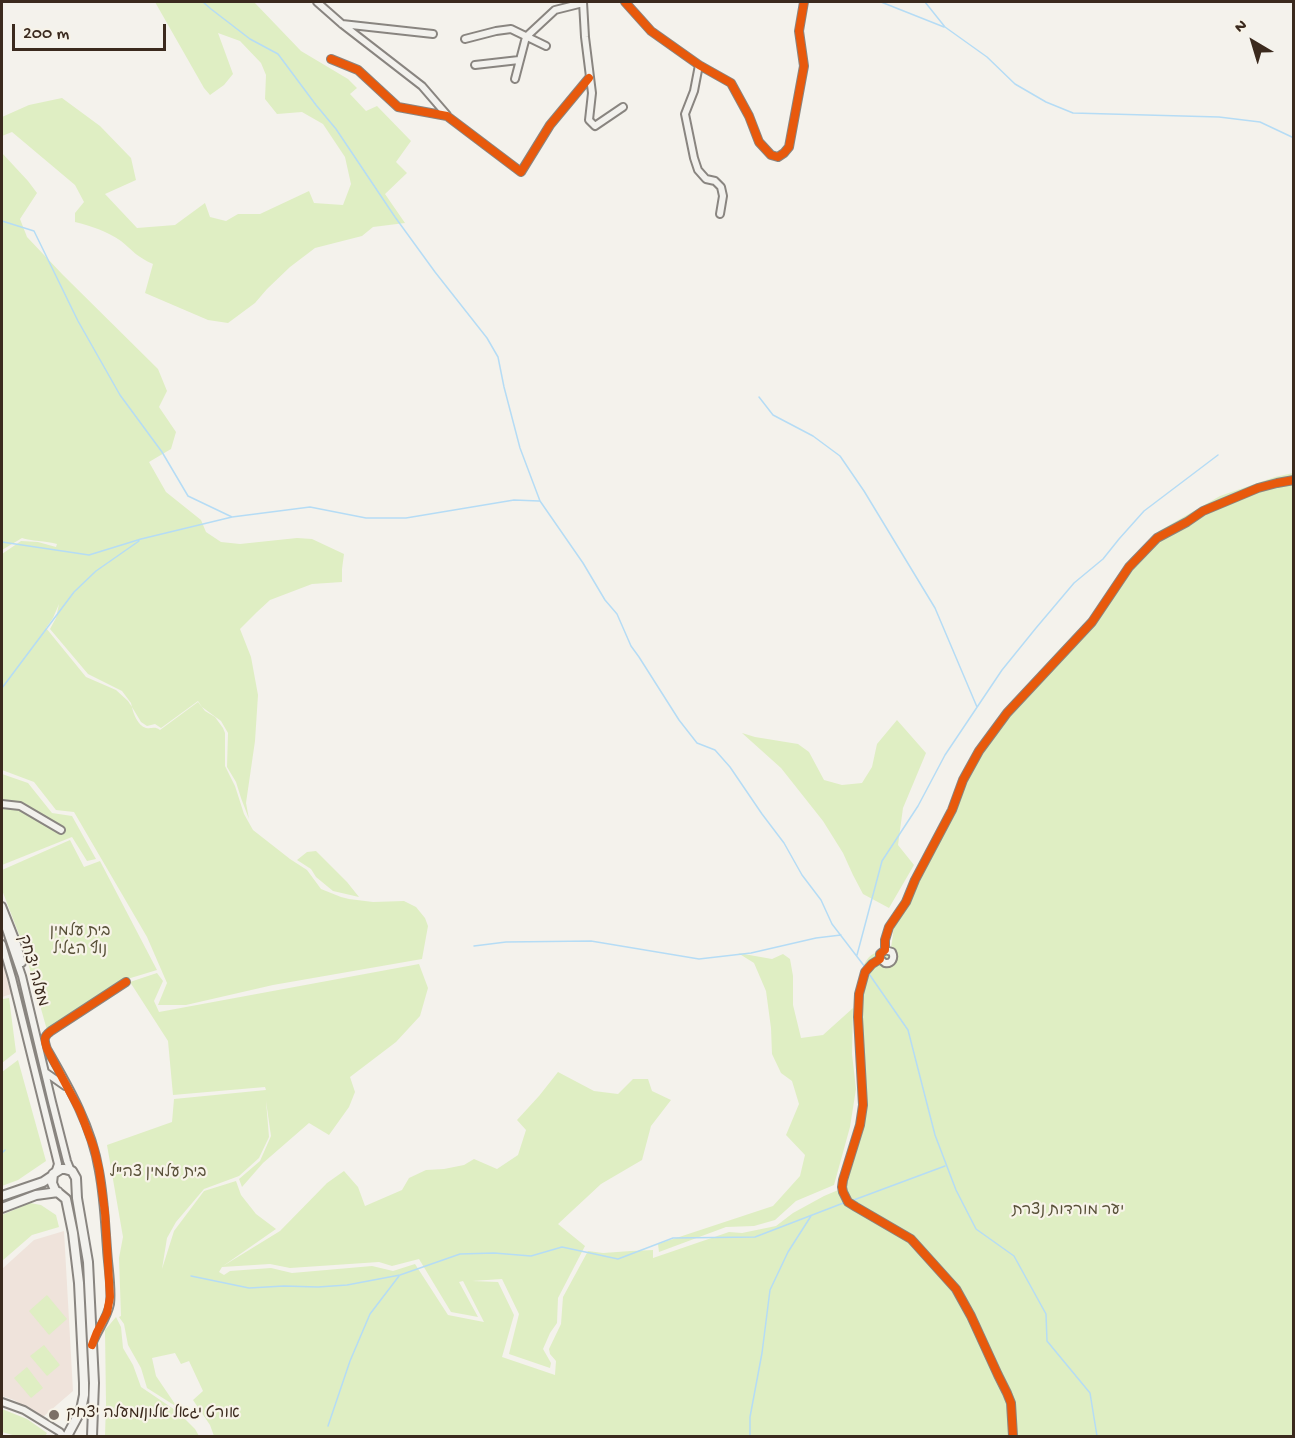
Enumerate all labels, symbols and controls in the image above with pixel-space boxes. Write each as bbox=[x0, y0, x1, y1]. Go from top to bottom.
scale bar bbox=[15, 12, 170, 50]
north arrow bbox=[1223, 12, 1283, 72]
text: N bbox=[1232, 17, 1252, 38]
text: 200 m bbox=[23, 24, 69, 45]
park label: בית עלמין נוף הגליל bbox=[50, 923, 110, 961]
street label: מעלה יצחק bbox=[13, 933, 51, 1009]
park label: בית עלמין צה"ל bbox=[110, 1164, 206, 1184]
park label: יער מורדות נצרת bbox=[1012, 1202, 1124, 1222]
place label: אורט יגאל אלון/מעלה יצחק bbox=[66, 1405, 239, 1425]
marker: אורט יגאל אלון/מעלה יצחק bbox=[47, 1408, 61, 1422]

